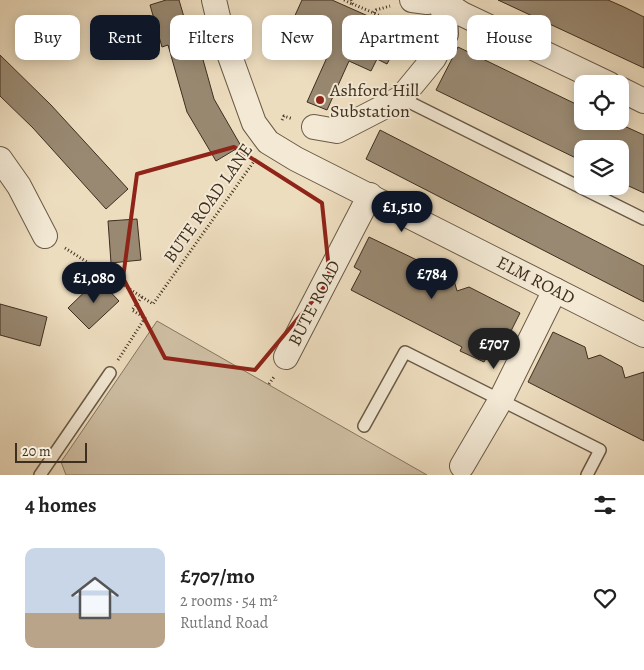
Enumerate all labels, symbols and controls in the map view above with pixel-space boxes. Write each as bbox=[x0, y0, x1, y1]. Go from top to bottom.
chip: Buy bbox=[15, 15, 80, 60]
chip: Rent bbox=[90, 15, 160, 60]
chip: Filters bbox=[170, 15, 252, 60]
chip: New bbox=[262, 15, 332, 60]
chip: Apartment bbox=[342, 15, 457, 60]
chip: House bbox=[467, 15, 551, 60]
map controls bbox=[574, 75, 629, 195]
button: locate bbox=[574, 75, 629, 130]
place label: Ashford Hill Substation bbox=[329, 78, 420, 123]
marker: Ashford Hill Substation bbox=[314, 94, 326, 106]
street label: BUTE ROAD LANE bbox=[158, 139, 258, 267]
button: layers bbox=[574, 140, 629, 195]
pin: £1,510 bbox=[361, 190, 443, 233]
text: £1,510 bbox=[383, 196, 421, 218]
street label: ELM ROAD bbox=[493, 250, 579, 310]
street label: BUTE ROAD bbox=[282, 256, 346, 350]
pin: £784 bbox=[402, 258, 462, 300]
pin: £1,080 bbox=[53, 262, 135, 304]
text: £784 bbox=[417, 263, 447, 285]
text: £1,080 bbox=[73, 267, 115, 289]
pin: £707 bbox=[464, 328, 524, 370]
text: £707 bbox=[479, 333, 509, 355]
scale bar bbox=[15, 440, 88, 463]
text: 20 m bbox=[22, 442, 51, 461]
text: 4 homes bbox=[25, 491, 97, 519]
icon: filters bbox=[591, 491, 619, 519]
text: £707/mo bbox=[180, 562, 255, 590]
icon: home bbox=[65, 568, 125, 628]
icon: heart bbox=[591, 584, 619, 612]
text: 2 rooms · 54 m² bbox=[180, 590, 278, 612]
text: Rutland Road bbox=[180, 612, 268, 634]

